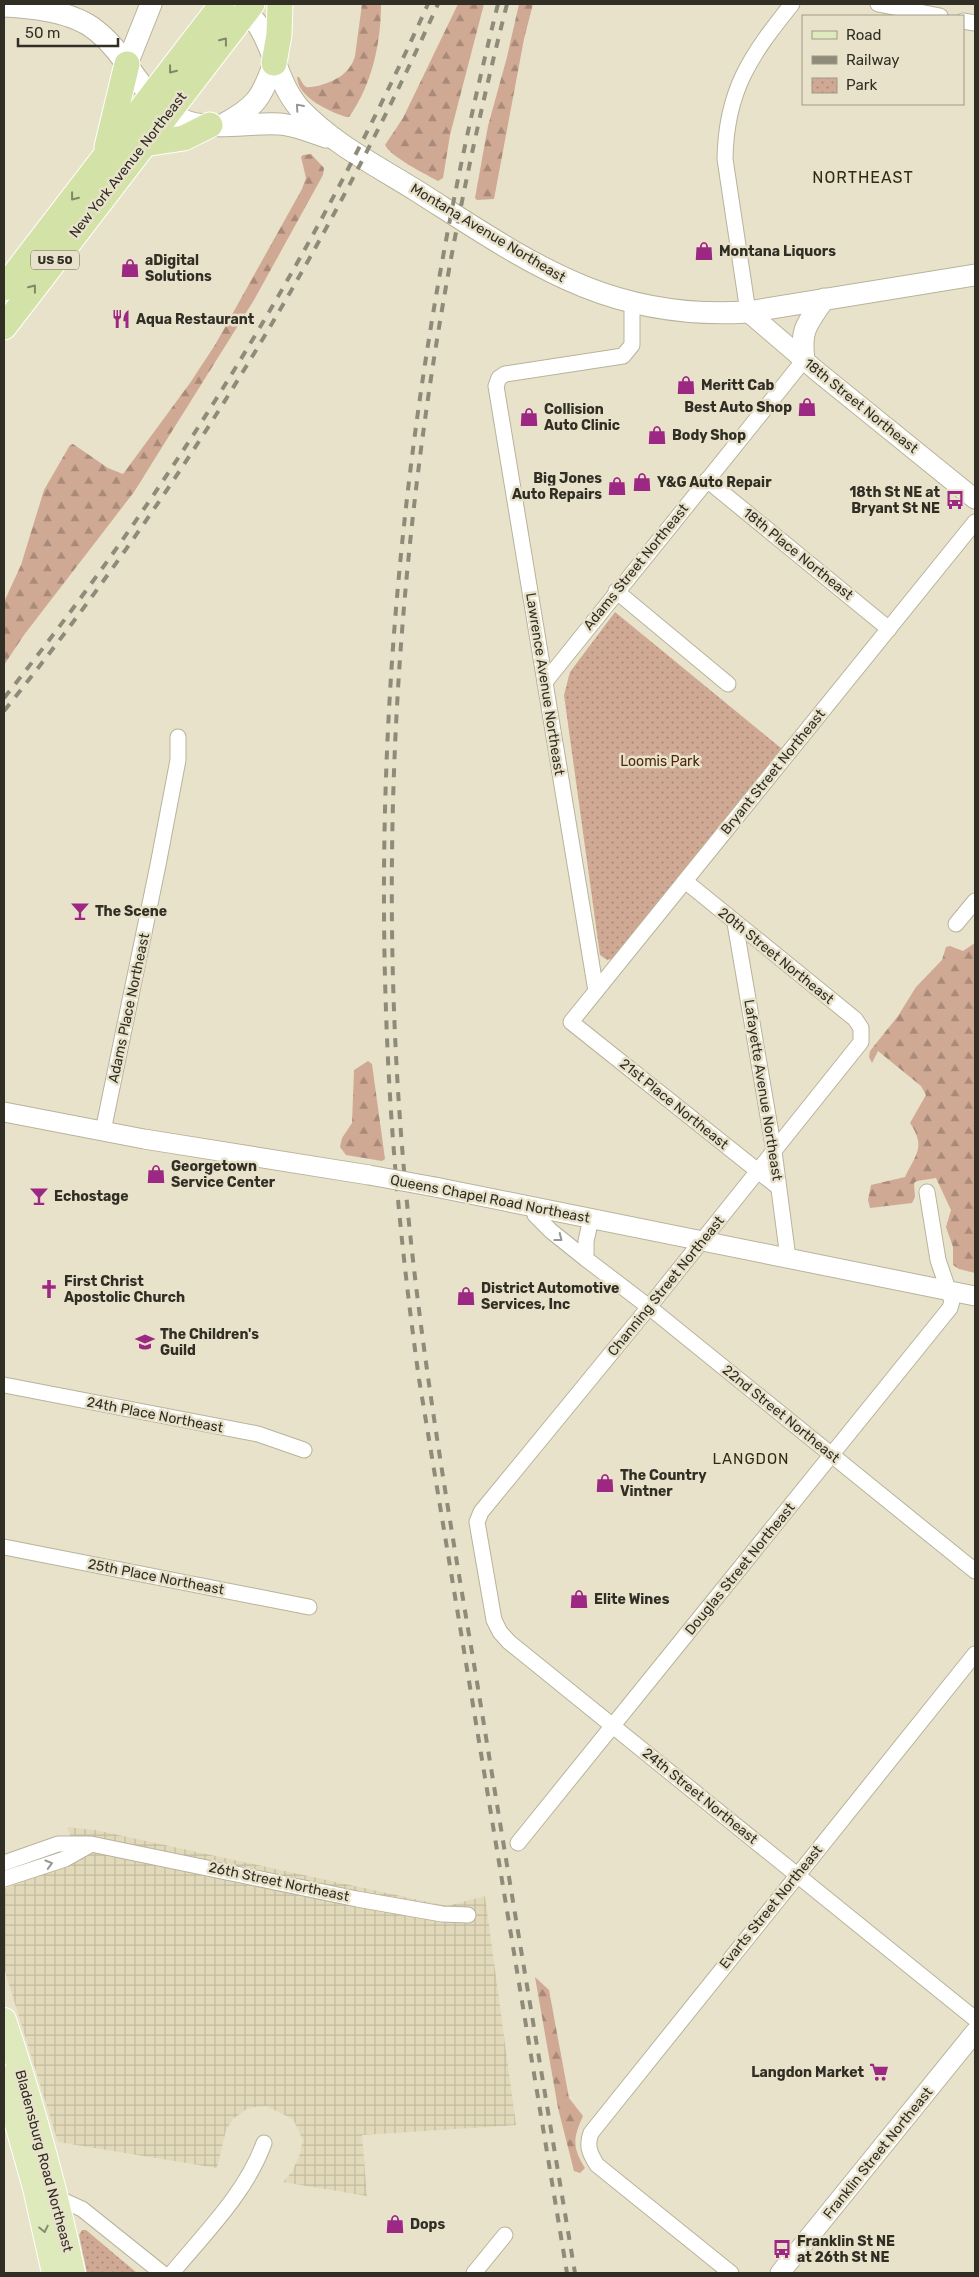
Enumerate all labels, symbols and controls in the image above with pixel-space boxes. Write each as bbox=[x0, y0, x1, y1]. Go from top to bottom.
scale bar bbox=[18, 15, 118, 47]
legend bbox=[802, 15, 964, 105]
text: 50 m bbox=[25, 24, 60, 42]
text: Road bbox=[846, 26, 882, 44]
one-way arrow bbox=[218, 38, 226, 47]
text: Railway bbox=[846, 51, 900, 69]
one-way arrow bbox=[168, 64, 177, 73]
text: Park bbox=[846, 76, 877, 94]
street label: New York Avenue Northeast bbox=[66, 88, 191, 241]
one-way arrow bbox=[296, 103, 305, 112]
district label: NORTHEAST bbox=[812, 168, 914, 187]
street label: Montana Avenue Northeast bbox=[407, 180, 569, 286]
one-way arrow bbox=[71, 191, 80, 201]
shop icon: Montana Liquors bbox=[693, 240, 715, 262]
place label: Montana Liquors bbox=[719, 243, 836, 260]
road number: US 50 bbox=[31, 250, 79, 270]
place label: aDigital Solutions bbox=[145, 252, 212, 285]
shop icon: aDigital Solutions bbox=[119, 257, 141, 279]
one-way arrow bbox=[28, 285, 36, 294]
restaurant icon: Aqua Restaurant bbox=[110, 308, 132, 330]
place label: Aqua Restaurant bbox=[136, 311, 255, 328]
street label: 18th Street Northeast bbox=[801, 355, 922, 457]
shop icon: Meritt Cab bbox=[675, 374, 697, 396]
place label: Meritt Cab bbox=[701, 377, 774, 394]
shop icon: Best Auto Shop bbox=[796, 396, 818, 418]
place label: Best Auto Shop bbox=[684, 399, 792, 416]
place label: Collision Auto Clinic bbox=[544, 401, 620, 434]
shop icon: Collision Auto Clinic bbox=[518, 406, 540, 428]
shop icon: Body Shop bbox=[646, 424, 668, 446]
place label: Body Shop bbox=[672, 427, 746, 444]
place label: Big Jones Auto Repairs bbox=[512, 470, 602, 503]
shop icon: Y&G Auto Repair bbox=[631, 471, 653, 493]
place label: Y&G Auto Repair bbox=[657, 474, 772, 491]
shop icon: Big Jones Auto Repairs bbox=[606, 475, 628, 497]
place label: 18th St NE at Bryant St NE bbox=[849, 484, 940, 517]
bus stop icon: 18th St NE at Bryant St NE bbox=[944, 489, 966, 511]
street label: Adams Street Northeast bbox=[580, 500, 693, 634]
street label: 18th Place Northeast bbox=[740, 504, 857, 604]
street label: Lawrence Avenue Northeast bbox=[522, 591, 568, 777]
street label: Bryant Street Northeast bbox=[717, 706, 829, 838]
park label: Loomis Park bbox=[620, 753, 700, 770]
bar icon: The Scene bbox=[69, 900, 91, 922]
place label: The Scene bbox=[95, 903, 167, 920]
street label: 20th Street Northeast bbox=[715, 904, 838, 1008]
street label: Adams Place Northeast bbox=[105, 931, 153, 1084]
street label: Lafayette Avenue Northeast bbox=[740, 998, 786, 1182]
street label: 21st Place Northeast bbox=[616, 1055, 732, 1153]
place label: Georgetown Service Center bbox=[171, 1158, 276, 1191]
shop icon: Georgetown Service Center bbox=[145, 1163, 167, 1185]
street label: Queens Chapel Road Northeast bbox=[389, 1171, 592, 1227]
bar icon: Echostage bbox=[28, 1185, 50, 1207]
place label: Echostage bbox=[54, 1188, 129, 1205]
street label: Channing Street Northeast bbox=[604, 1212, 728, 1359]
one-way arrow bbox=[554, 1232, 563, 1241]
place label: First Christ Apostolic Church bbox=[64, 1273, 185, 1306]
church icon: First Christ Apostolic Church bbox=[38, 1278, 60, 1300]
place label: District Automotive Services, Inc bbox=[481, 1280, 619, 1313]
shop icon: District Automotive Services, Inc bbox=[455, 1285, 477, 1307]
place label: The Children's Guild bbox=[160, 1326, 259, 1359]
school or university icon: The Children's Guild bbox=[134, 1331, 156, 1353]
street label: 22nd Street Northeast bbox=[719, 1362, 843, 1467]
street label: 24th Place Northeast bbox=[85, 1393, 225, 1437]
district label: LANGDON bbox=[712, 1450, 790, 1468]
place label: The Country Vintner bbox=[620, 1467, 707, 1500]
shop icon: The Country Vintner bbox=[594, 1472, 616, 1494]
street label: Douglas Street Northeast bbox=[681, 1499, 799, 1639]
street label: 25th Place Northeast bbox=[86, 1555, 226, 1599]
shop icon: Elite Wines bbox=[568, 1588, 590, 1610]
place label: Elite Wines bbox=[594, 1591, 670, 1608]
street label: 24th Street Northeast bbox=[639, 1744, 761, 1848]
street label: Evarts Street Northeast bbox=[716, 1841, 826, 1972]
one-way arrow bbox=[45, 1859, 53, 1869]
street label: 26th Street Northeast bbox=[207, 1859, 351, 1905]
supermarket icon: Langdon Market bbox=[868, 2061, 890, 2083]
place label: Langdon Market bbox=[751, 2064, 864, 2081]
street label: Bladensburg Road Northeast bbox=[11, 2068, 77, 2254]
street label: Franklin Street Northeast bbox=[820, 2083, 937, 2222]
shop icon: Dops bbox=[384, 2213, 406, 2235]
place label: Dops bbox=[410, 2216, 445, 2233]
one-way arrow bbox=[39, 2225, 49, 2233]
place label: Franklin St NE at 26th St NE bbox=[797, 2233, 895, 2266]
bus stop icon: Franklin St NE at 26th St NE bbox=[771, 2238, 793, 2260]

